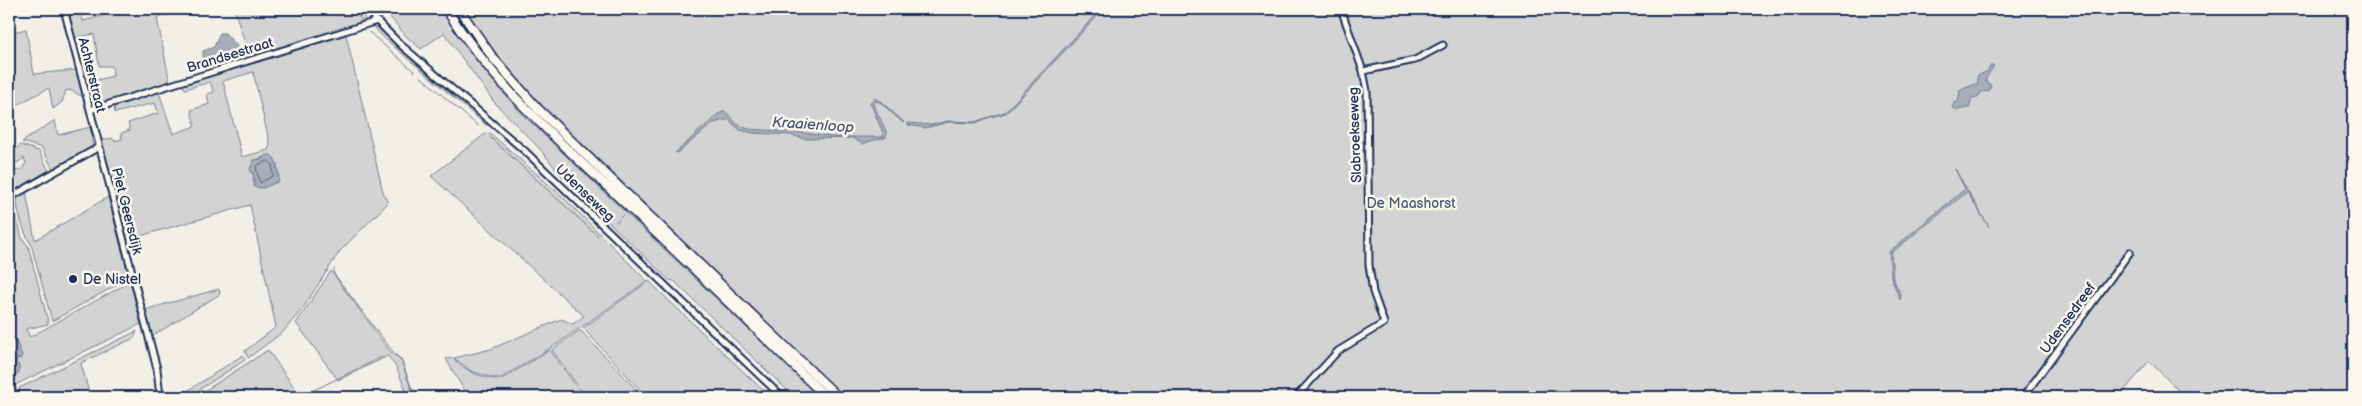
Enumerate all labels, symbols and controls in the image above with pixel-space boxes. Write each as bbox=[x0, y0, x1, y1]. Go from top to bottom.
street label: Brandsestraat bbox=[185, 34, 276, 76]
street label: Achterstraat bbox=[74, 36, 110, 115]
street label: Slabroekseweg bbox=[1345, 87, 1365, 183]
water label: Kraaienloop bbox=[771, 113, 855, 137]
street label: Udenseweg bbox=[552, 161, 618, 225]
street label: Piet Geersdijk bbox=[108, 166, 146, 256]
park label: De Maashorst bbox=[1367, 195, 1456, 212]
place label: De Nistel bbox=[83, 271, 141, 288]
marker: De Nistel bbox=[67, 273, 79, 285]
street label: Udensedreef bbox=[2037, 279, 2100, 357]

